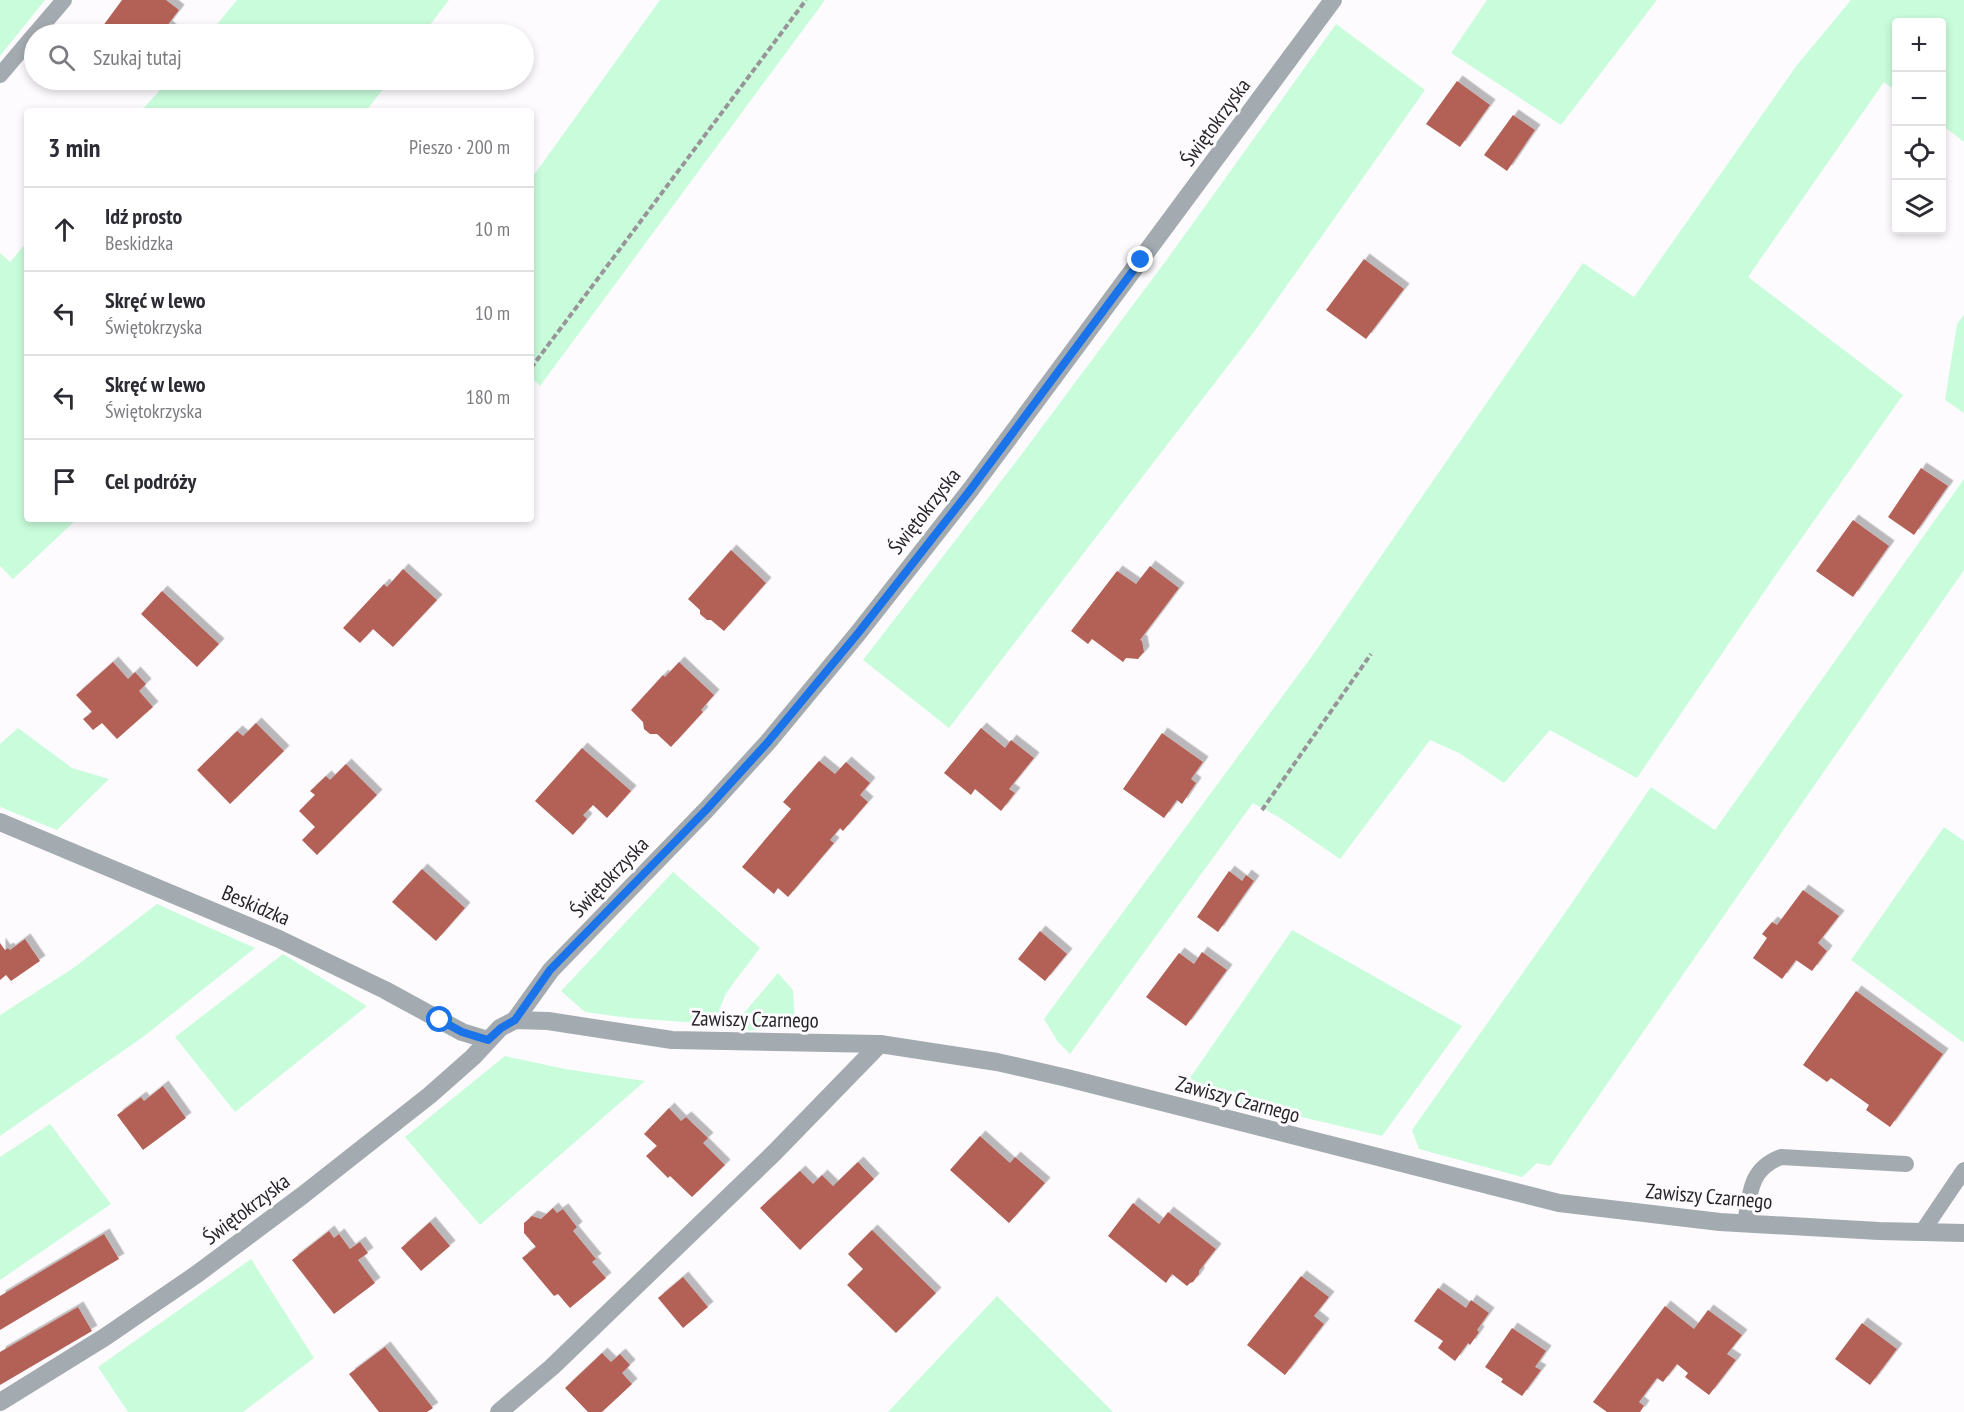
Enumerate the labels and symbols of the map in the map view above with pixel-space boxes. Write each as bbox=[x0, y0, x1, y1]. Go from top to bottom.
street label: Świętokrzyska bbox=[1174, 73, 1256, 171]
route end bbox=[1127, 246, 1153, 272]
street label: Świętokrzyska bbox=[882, 462, 966, 560]
street label: Świętokrzyska bbox=[564, 831, 654, 923]
street label: Beskidzka bbox=[218, 879, 294, 931]
street label: Zawiszy Czarnego bbox=[691, 1004, 819, 1034]
route start bbox=[426, 1006, 452, 1032]
street label: Zawiszy Czarnego bbox=[1173, 1069, 1303, 1129]
street label: Świętokrzyska bbox=[197, 1167, 295, 1251]
street label: Zawiszy Czarnego bbox=[1644, 1177, 1774, 1215]

